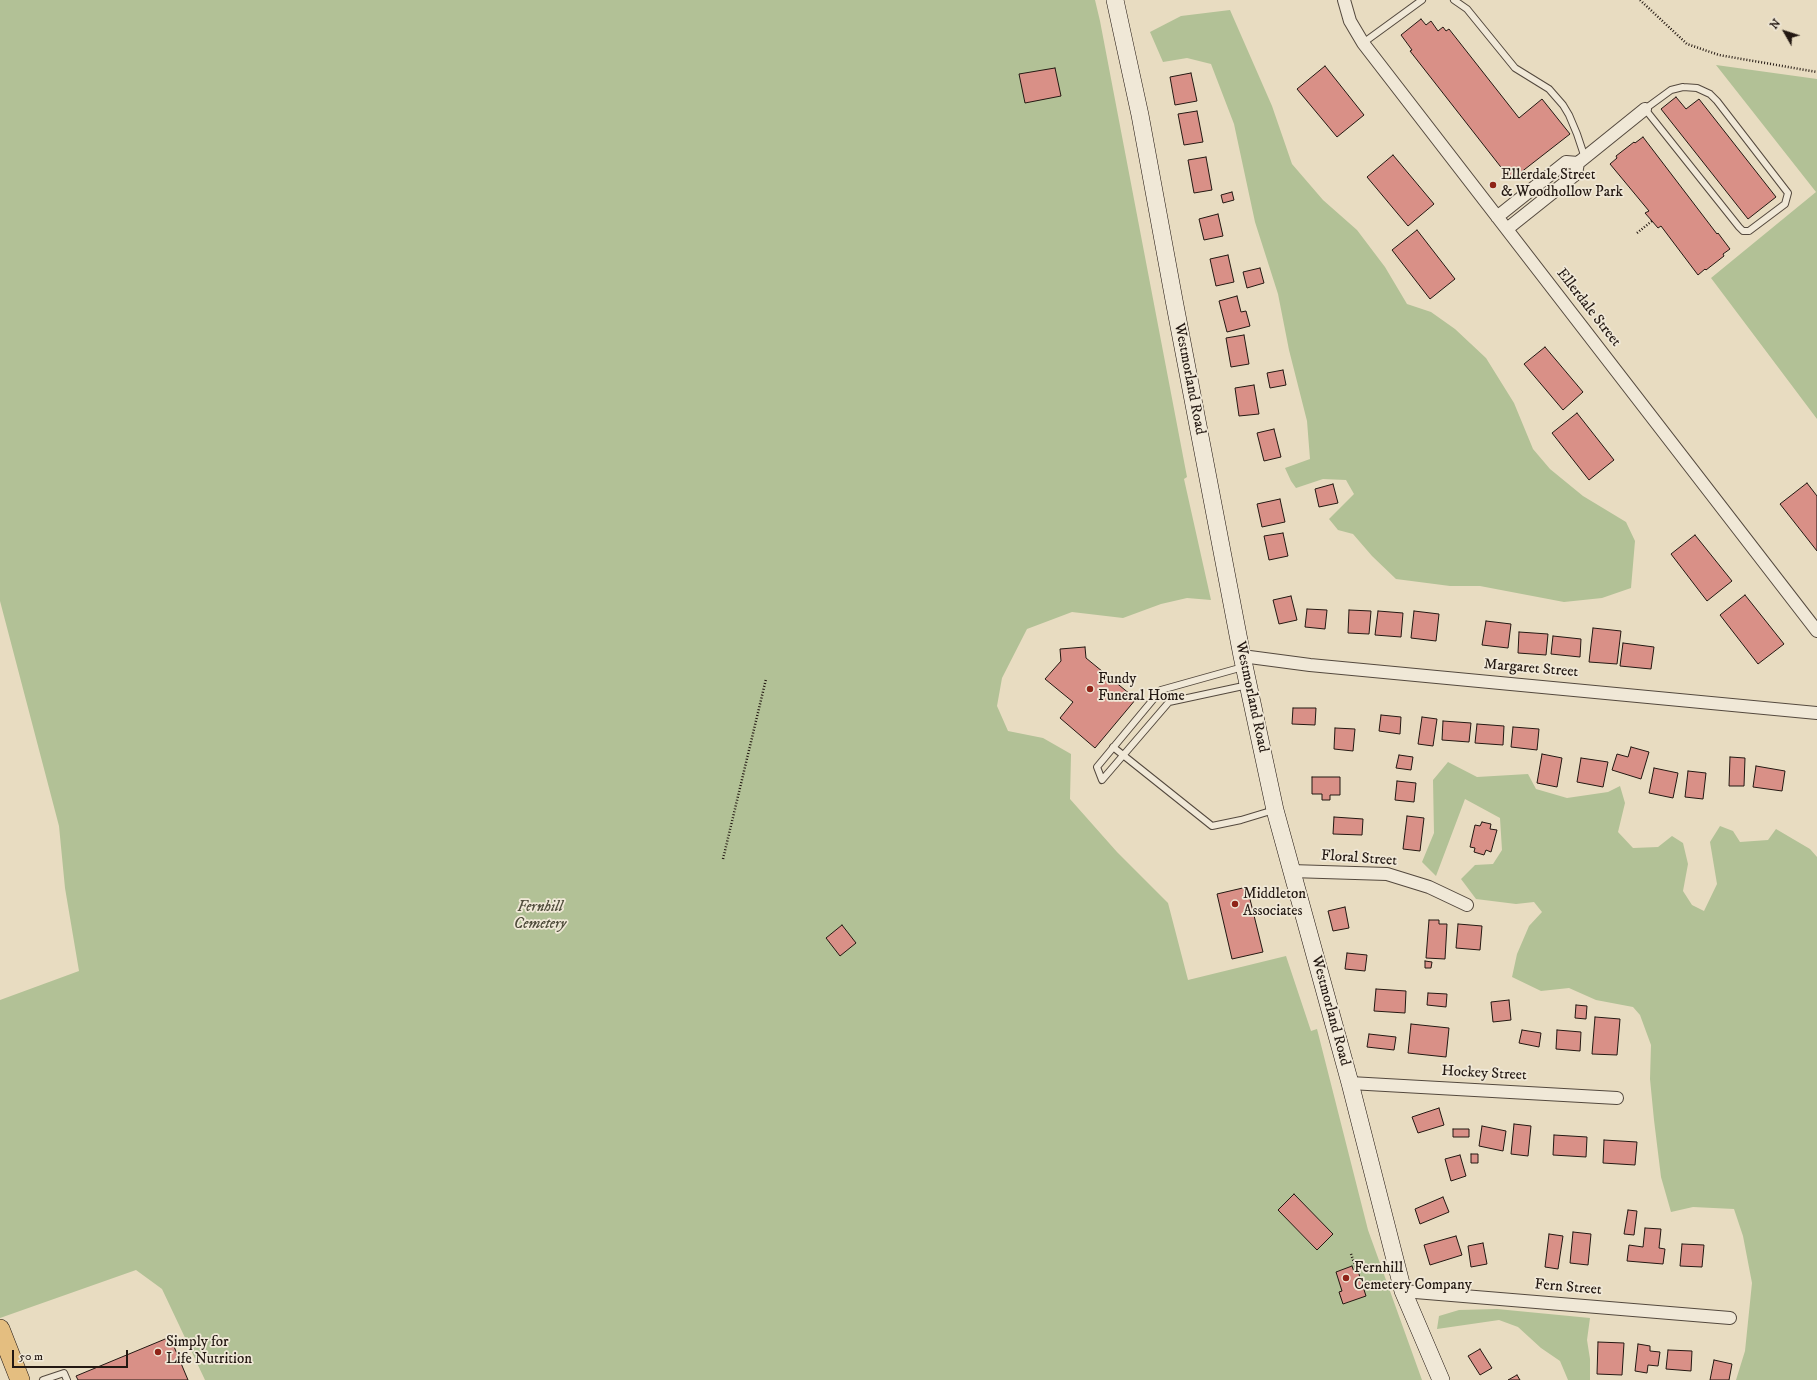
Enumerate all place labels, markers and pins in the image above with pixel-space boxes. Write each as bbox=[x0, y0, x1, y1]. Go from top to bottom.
place label: Ellerdale Street & Woodhollow Park bbox=[1501, 167, 1623, 202]
marker: Ellerdale Street & Woodhollow Park bbox=[1488, 180, 1498, 190]
place label: Fundy Funeral Home bbox=[1098, 671, 1185, 706]
marker: Fundy Funeral Home bbox=[1085, 684, 1095, 694]
place label: Middleton Associates bbox=[1243, 886, 1306, 921]
marker: Middleton Associates bbox=[1230, 899, 1240, 909]
place label: Fernhill Cemetery Company bbox=[1354, 1260, 1472, 1295]
marker: Fernhill Cemetery Company bbox=[1341, 1273, 1351, 1283]
place label: Simply for Life Nutrition bbox=[166, 1334, 252, 1369]
marker: Simply for Life Nutrition bbox=[153, 1347, 163, 1357]

